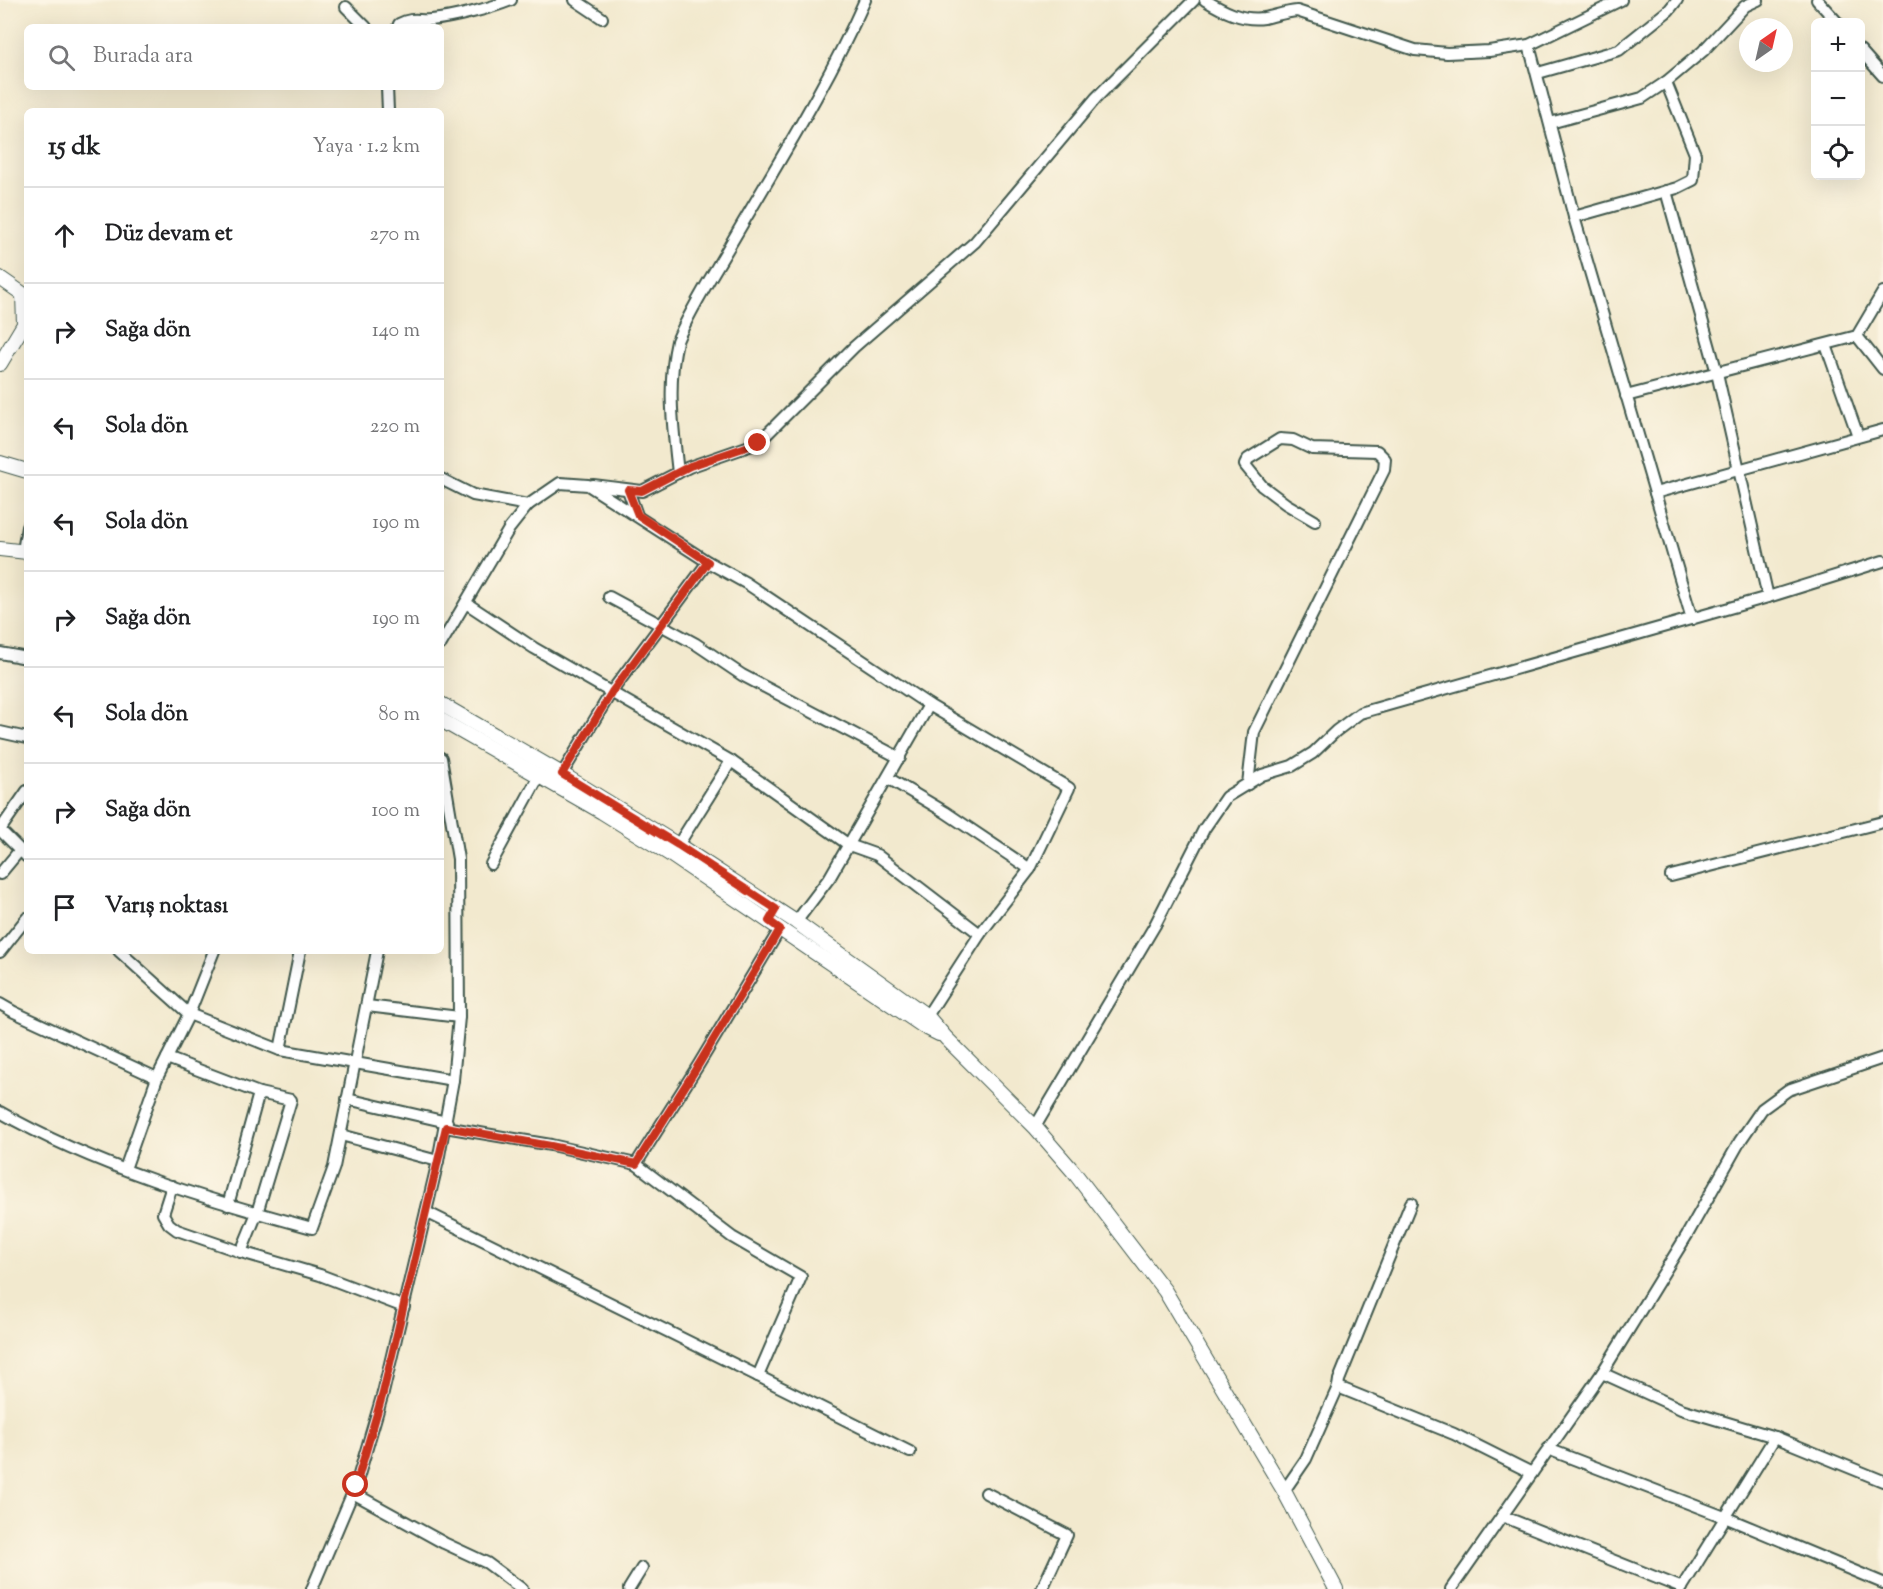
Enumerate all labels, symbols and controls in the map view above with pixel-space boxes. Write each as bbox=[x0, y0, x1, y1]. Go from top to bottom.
north arrow bbox=[1739, 18, 1793, 72]
map controls bbox=[1811, 18, 1865, 180]
button: + bbox=[1811, 18, 1865, 72]
search box bbox=[24, 24, 444, 90]
icon: search bbox=[45, 41, 78, 74]
text: Burada ara bbox=[93, 41, 193, 73]
button: − bbox=[1811, 72, 1865, 126]
button: locate bbox=[1811, 126, 1865, 180]
text: 15 dk bbox=[48, 129, 100, 166]
text: Yaya · 1.2 km bbox=[313, 133, 420, 162]
icon: ahead bbox=[48, 219, 81, 252]
text: Düz devam et bbox=[105, 219, 232, 251]
text: 270 m bbox=[370, 221, 420, 250]
icon: right bbox=[48, 315, 81, 348]
text: Sağa dön bbox=[105, 315, 191, 347]
text: 140 m bbox=[372, 317, 420, 346]
icon: left bbox=[48, 411, 81, 444]
text: Sola dön bbox=[105, 411, 188, 443]
text: 220 m bbox=[370, 413, 420, 442]
route end bbox=[744, 429, 770, 455]
icon: left bbox=[48, 507, 81, 540]
text: Sola dön bbox=[105, 507, 188, 539]
text: 190 m bbox=[372, 509, 420, 538]
icon: right bbox=[48, 603, 81, 636]
text: Sağa dön bbox=[105, 603, 191, 635]
text: 190 m bbox=[372, 605, 420, 634]
icon: left bbox=[48, 699, 81, 732]
text: Sola dön bbox=[105, 699, 188, 731]
text: 80 m bbox=[379, 701, 420, 730]
icon: right bbox=[48, 795, 81, 828]
text: Sağa dön bbox=[105, 795, 191, 827]
text: 100 m bbox=[371, 797, 420, 826]
icon: arrive bbox=[48, 891, 81, 924]
text: Varış noktası bbox=[105, 891, 228, 923]
route start bbox=[342, 1471, 368, 1497]

